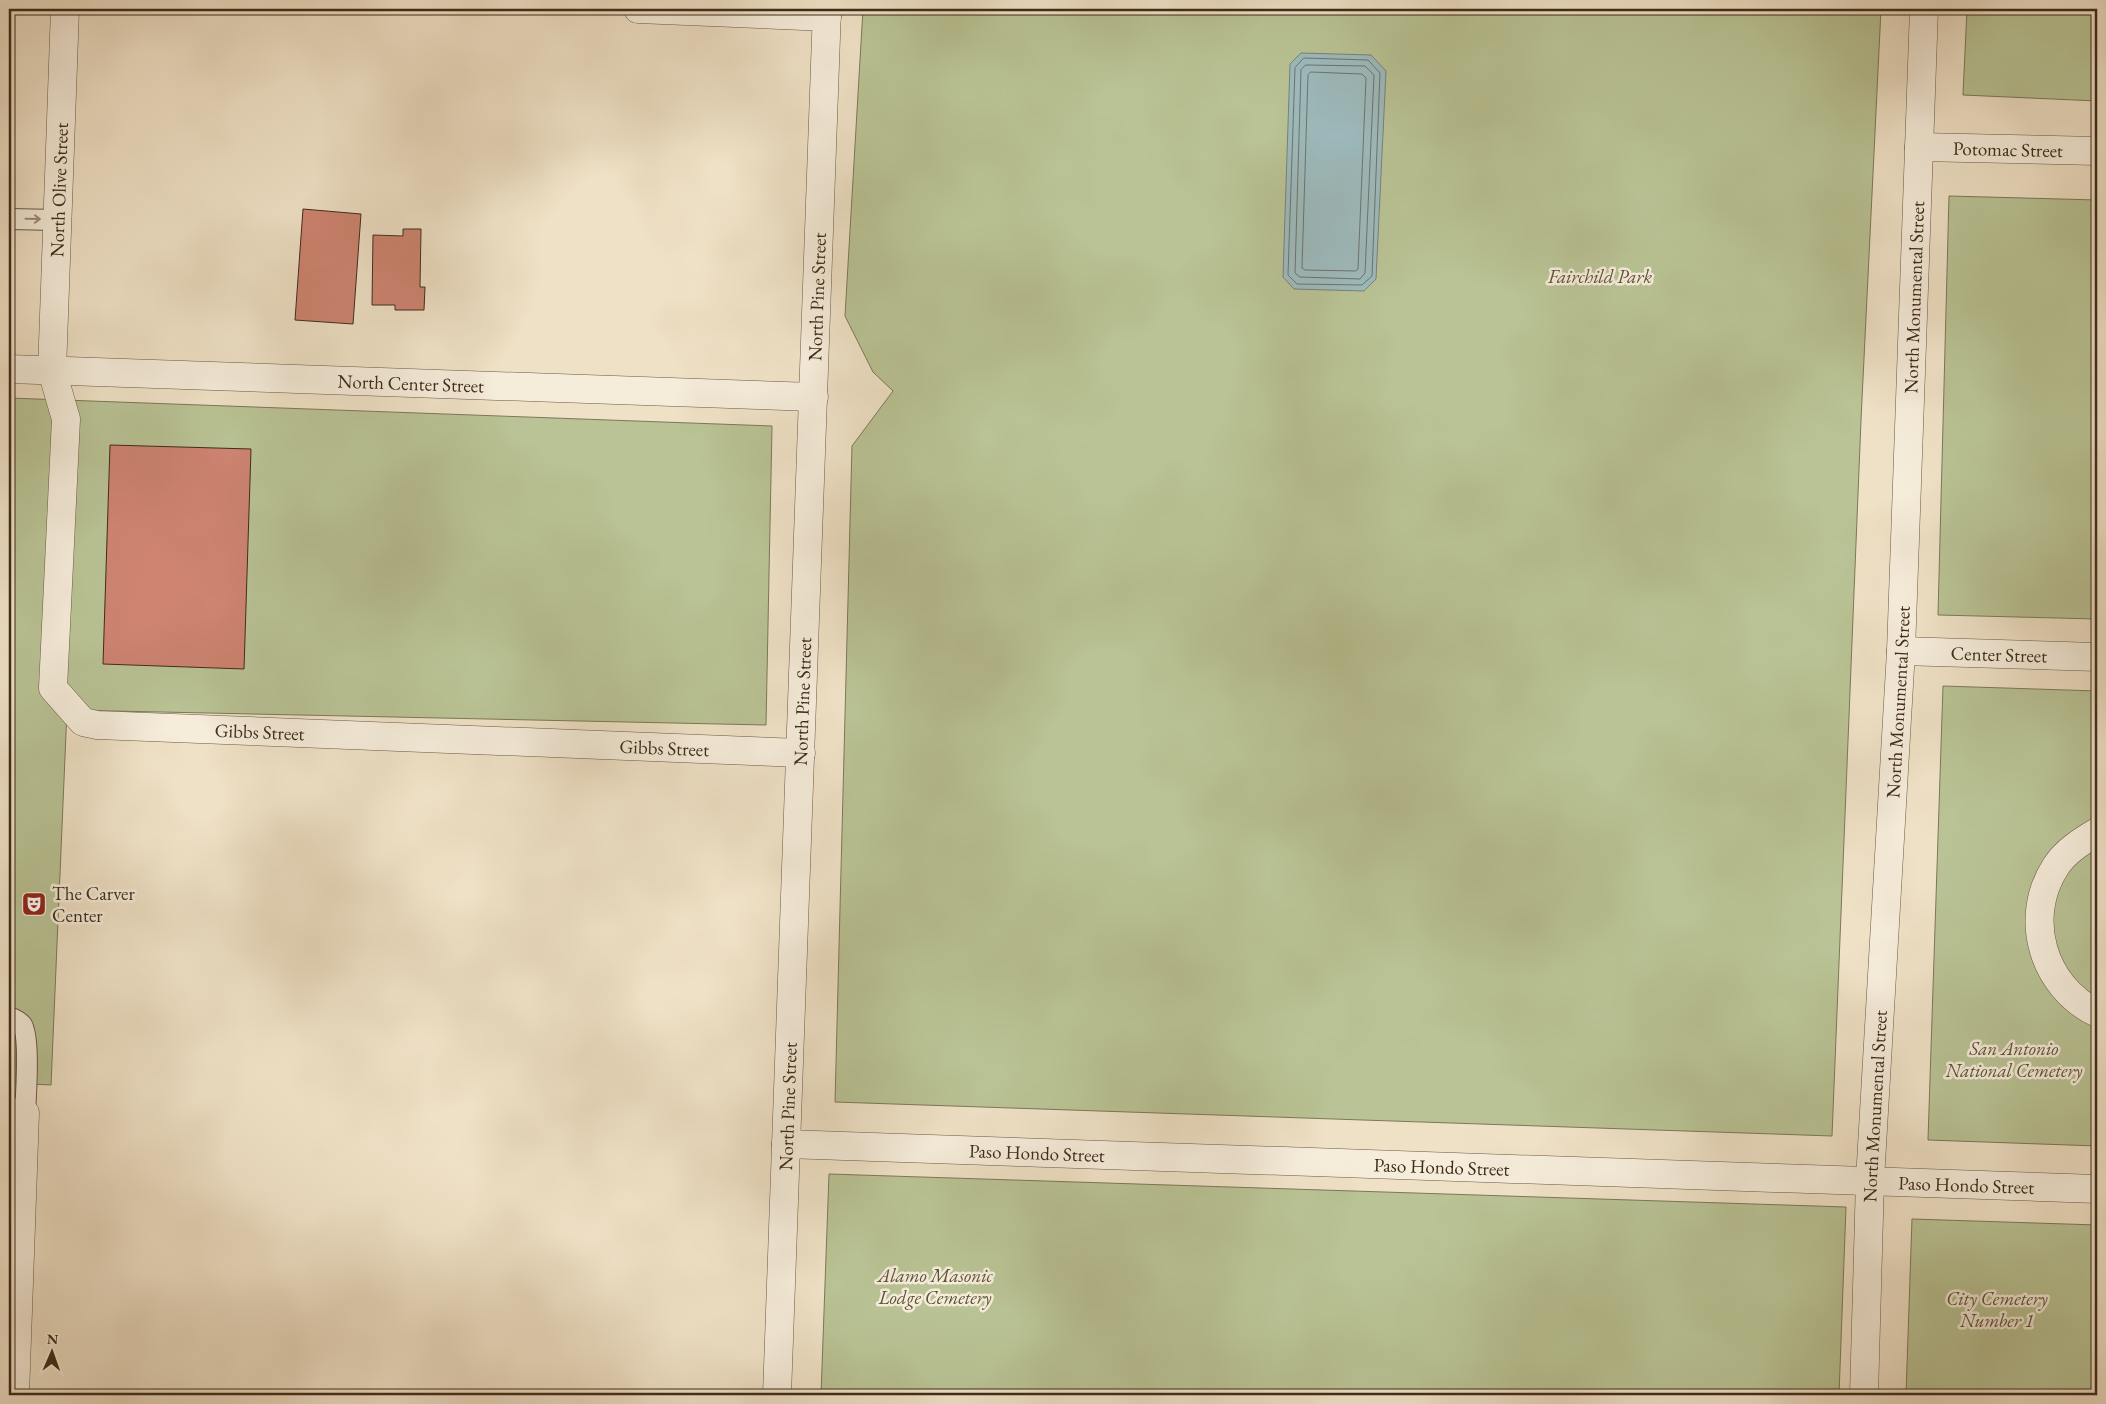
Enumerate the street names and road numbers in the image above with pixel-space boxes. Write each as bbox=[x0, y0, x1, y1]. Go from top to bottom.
street label: North Olive Street bbox=[44, 122, 74, 258]
street label: Potomac Street bbox=[1953, 135, 2063, 163]
street label: North Monumental Street bbox=[1898, 200, 1930, 394]
street label: North Pine Street bbox=[802, 232, 831, 361]
street label: North Center Street bbox=[337, 368, 485, 398]
street label: North Monumental Street bbox=[1880, 605, 1915, 799]
street label: North Pine Street bbox=[787, 637, 817, 766]
street label: Center Street bbox=[1950, 640, 2048, 668]
street label: Gibbs Street bbox=[214, 717, 305, 746]
street label: Gibbs Street bbox=[619, 733, 710, 762]
street label: North Monumental Street bbox=[1857, 1009, 1892, 1203]
street label: North Pine Street bbox=[773, 1041, 802, 1171]
street label: Paso Hondo Street bbox=[968, 1138, 1105, 1167]
street label: Paso Hondo Street bbox=[1373, 1152, 1510, 1181]
street label: Paso Hondo Street bbox=[1898, 1170, 2035, 1199]

